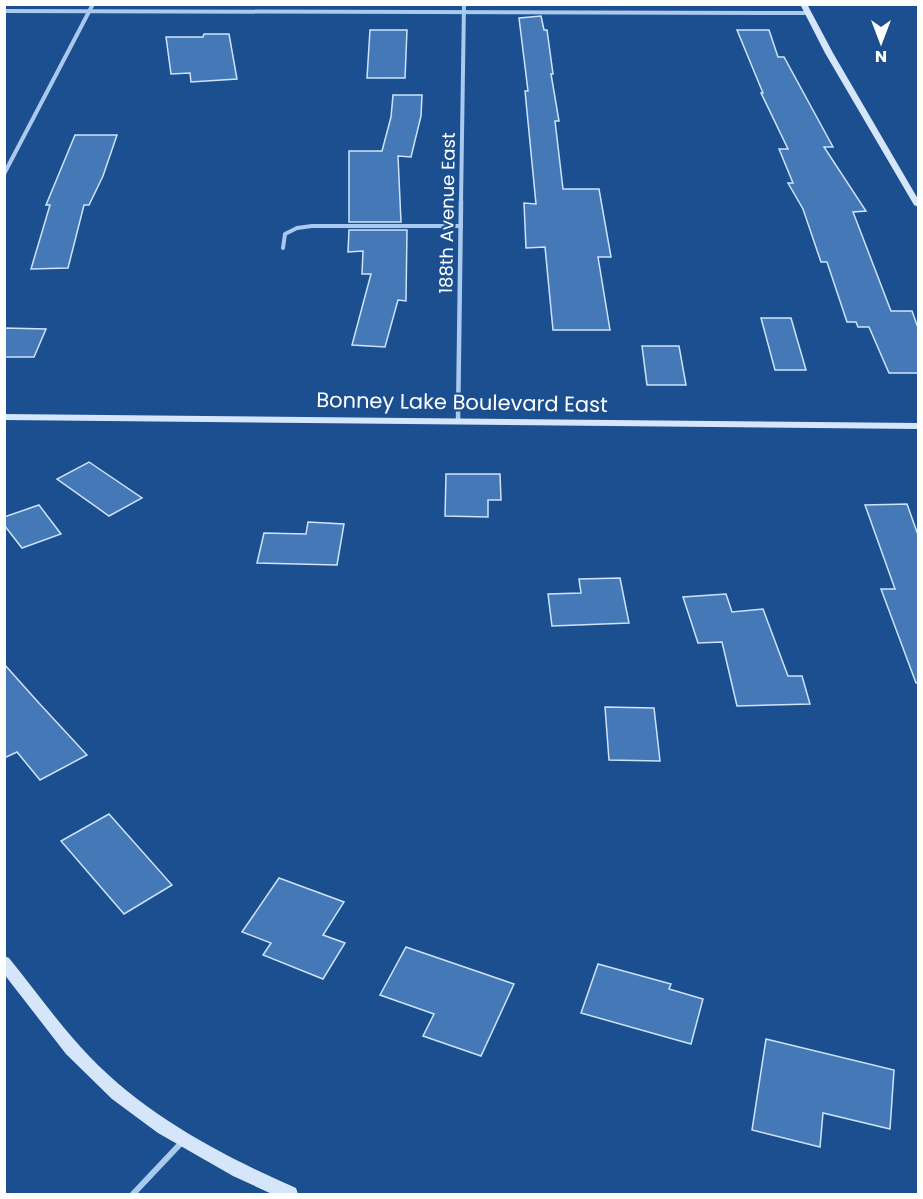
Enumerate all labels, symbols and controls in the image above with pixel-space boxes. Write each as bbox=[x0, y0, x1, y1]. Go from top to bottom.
north arrow bbox=[851, 12, 911, 72]
text: N bbox=[875, 45, 887, 68]
street label: 188th Avenue East bbox=[433, 132, 461, 294]
street label: Bonney Lake Boulevard East bbox=[316, 385, 608, 419]

